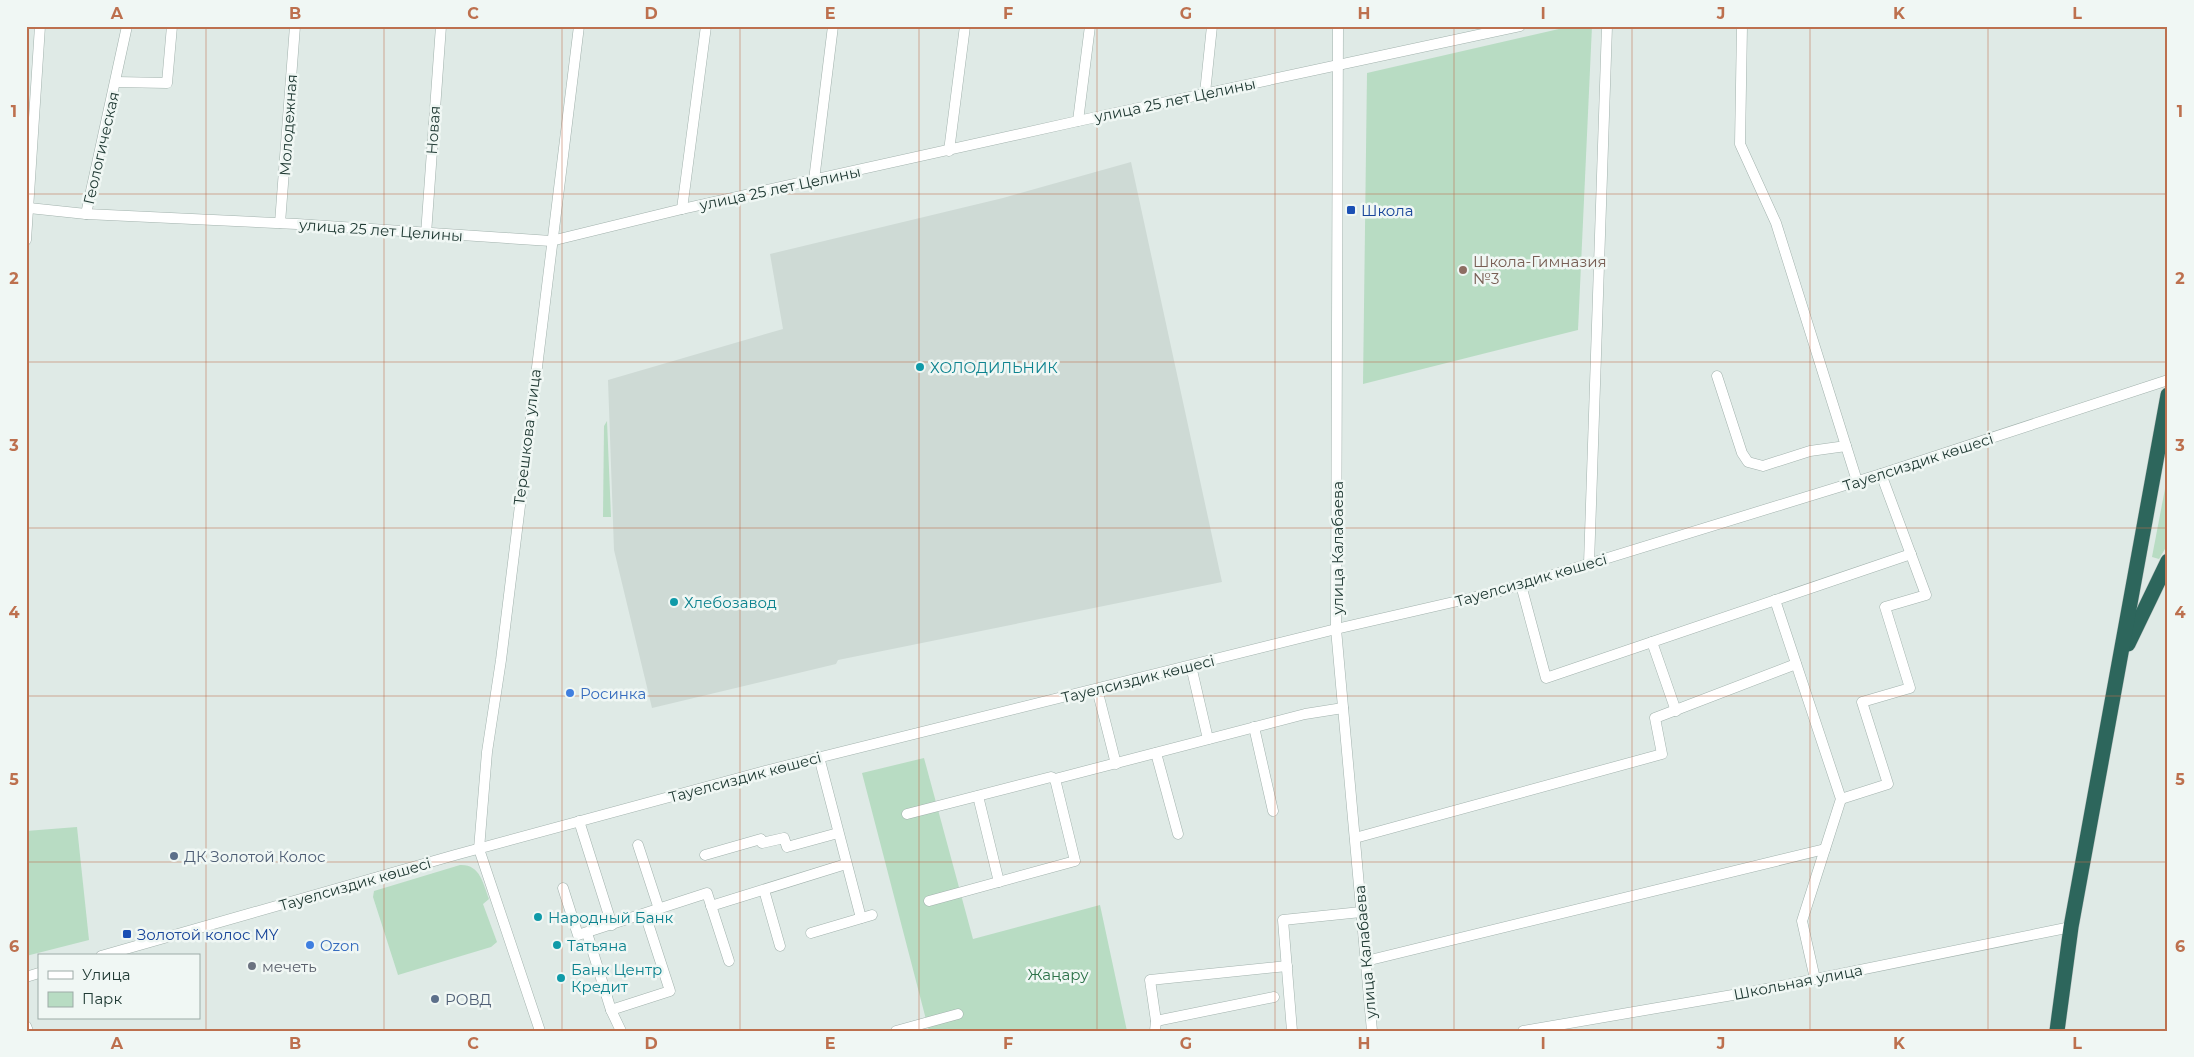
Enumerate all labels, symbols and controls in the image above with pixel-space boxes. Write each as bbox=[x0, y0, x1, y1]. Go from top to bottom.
text: A bbox=[110, 4, 124, 23]
text: B bbox=[289, 4, 301, 23]
text: C bbox=[467, 4, 479, 23]
text: D bbox=[644, 4, 658, 23]
text: E bbox=[825, 4, 835, 23]
text: F bbox=[1003, 4, 1013, 23]
text: G bbox=[1180, 4, 1192, 23]
text: H bbox=[1358, 4, 1370, 23]
text: I bbox=[1540, 4, 1546, 23]
text: J bbox=[1716, 4, 1725, 23]
text: K bbox=[1893, 4, 1906, 23]
text: L bbox=[2072, 4, 2082, 23]
street label: Молодежная bbox=[275, 73, 301, 177]
street label: улица 25 лет Целины bbox=[1092, 74, 1257, 127]
street label: Геологическая bbox=[79, 90, 123, 206]
text: 1 bbox=[11, 102, 17, 121]
text: 1 bbox=[2177, 102, 2183, 121]
street label: Новая bbox=[422, 105, 444, 155]
street label: улица 25 лет Целины bbox=[697, 162, 862, 215]
place label: Школа bbox=[1361, 201, 1414, 220]
marker: Школа bbox=[1345, 204, 1357, 216]
street label: улица 25 лет Целины bbox=[297, 215, 464, 245]
place label: Школа-Гимназия №3 bbox=[1473, 252, 1607, 288]
marker: Школа-Гимназия №3 bbox=[1457, 264, 1469, 276]
text: 2 bbox=[9, 269, 19, 288]
text: 2 bbox=[2175, 269, 2185, 288]
place label: ХОЛОДИЛЬНИК bbox=[930, 358, 1058, 377]
marker: ХОЛОДИЛЬНИК bbox=[914, 361, 926, 373]
street label: Терешкова улица bbox=[509, 368, 545, 506]
street label: Тауелсиздик көшесі bbox=[1840, 429, 1996, 495]
text: 3 bbox=[8, 436, 19, 455]
text: 3 bbox=[2174, 436, 2185, 455]
street label: улица Калабаева bbox=[1328, 481, 1347, 616]
street label: Тауелсиздик көшесі bbox=[1453, 549, 1609, 611]
place label: Хлебозавод bbox=[684, 593, 777, 612]
marker: Хлебозавод bbox=[668, 596, 680, 608]
text: 4 bbox=[8, 603, 20, 622]
text: 4 bbox=[2174, 603, 2186, 622]
street label: Тауелсиздик көшесі bbox=[1059, 651, 1217, 707]
place label: Росинка bbox=[580, 684, 646, 703]
marker: Росинка bbox=[564, 687, 576, 699]
street label: Тауелсиздик көшесі bbox=[667, 747, 823, 807]
text: 5 bbox=[9, 770, 19, 789]
text: 5 bbox=[2175, 770, 2185, 789]
place label: ДК Золотой Колос bbox=[184, 847, 325, 866]
marker: ДК Золотой Колос bbox=[168, 850, 180, 862]
street label: Тауелсиздик көшесі bbox=[277, 853, 433, 915]
street label: улица Калабаева bbox=[1350, 885, 1380, 1020]
place label: Народный Банк bbox=[548, 908, 674, 927]
marker: Народный Банк bbox=[532, 911, 544, 923]
place label: Золотой колос МҮ bbox=[137, 925, 279, 944]
marker: Золотой колос МҮ bbox=[121, 928, 133, 940]
place label: Ozon bbox=[320, 936, 360, 955]
place label: Татьяна bbox=[567, 936, 627, 955]
text: 6 bbox=[9, 937, 19, 956]
text: 6 bbox=[2175, 937, 2185, 956]
marker: Ozon bbox=[304, 939, 316, 951]
marker: Татьяна bbox=[551, 939, 563, 951]
legend bbox=[38, 954, 200, 1020]
place label: мечеть bbox=[262, 957, 317, 976]
marker: мечеть bbox=[246, 960, 258, 972]
place label: Банк Центр Кредит bbox=[571, 960, 662, 996]
street label: Школьная улица bbox=[1732, 960, 1864, 1004]
text: Улица bbox=[82, 965, 130, 984]
park label: Жаңару bbox=[1027, 965, 1089, 984]
marker: Банк Центр Кредит bbox=[555, 972, 567, 984]
text: Парк bbox=[82, 989, 122, 1008]
place label: РОВД bbox=[445, 990, 491, 1009]
marker: РОВД bbox=[429, 993, 441, 1005]
text: A bbox=[110, 1034, 124, 1053]
text: B bbox=[289, 1034, 301, 1053]
text: C bbox=[467, 1034, 479, 1053]
text: D bbox=[644, 1034, 658, 1053]
text: E bbox=[825, 1034, 835, 1053]
text: F bbox=[1003, 1034, 1013, 1053]
text: G bbox=[1180, 1034, 1192, 1053]
text: H bbox=[1358, 1034, 1370, 1053]
text: I bbox=[1540, 1034, 1546, 1053]
text: J bbox=[1716, 1034, 1725, 1053]
text: K bbox=[1893, 1034, 1906, 1053]
text: L bbox=[2072, 1034, 2082, 1053]

